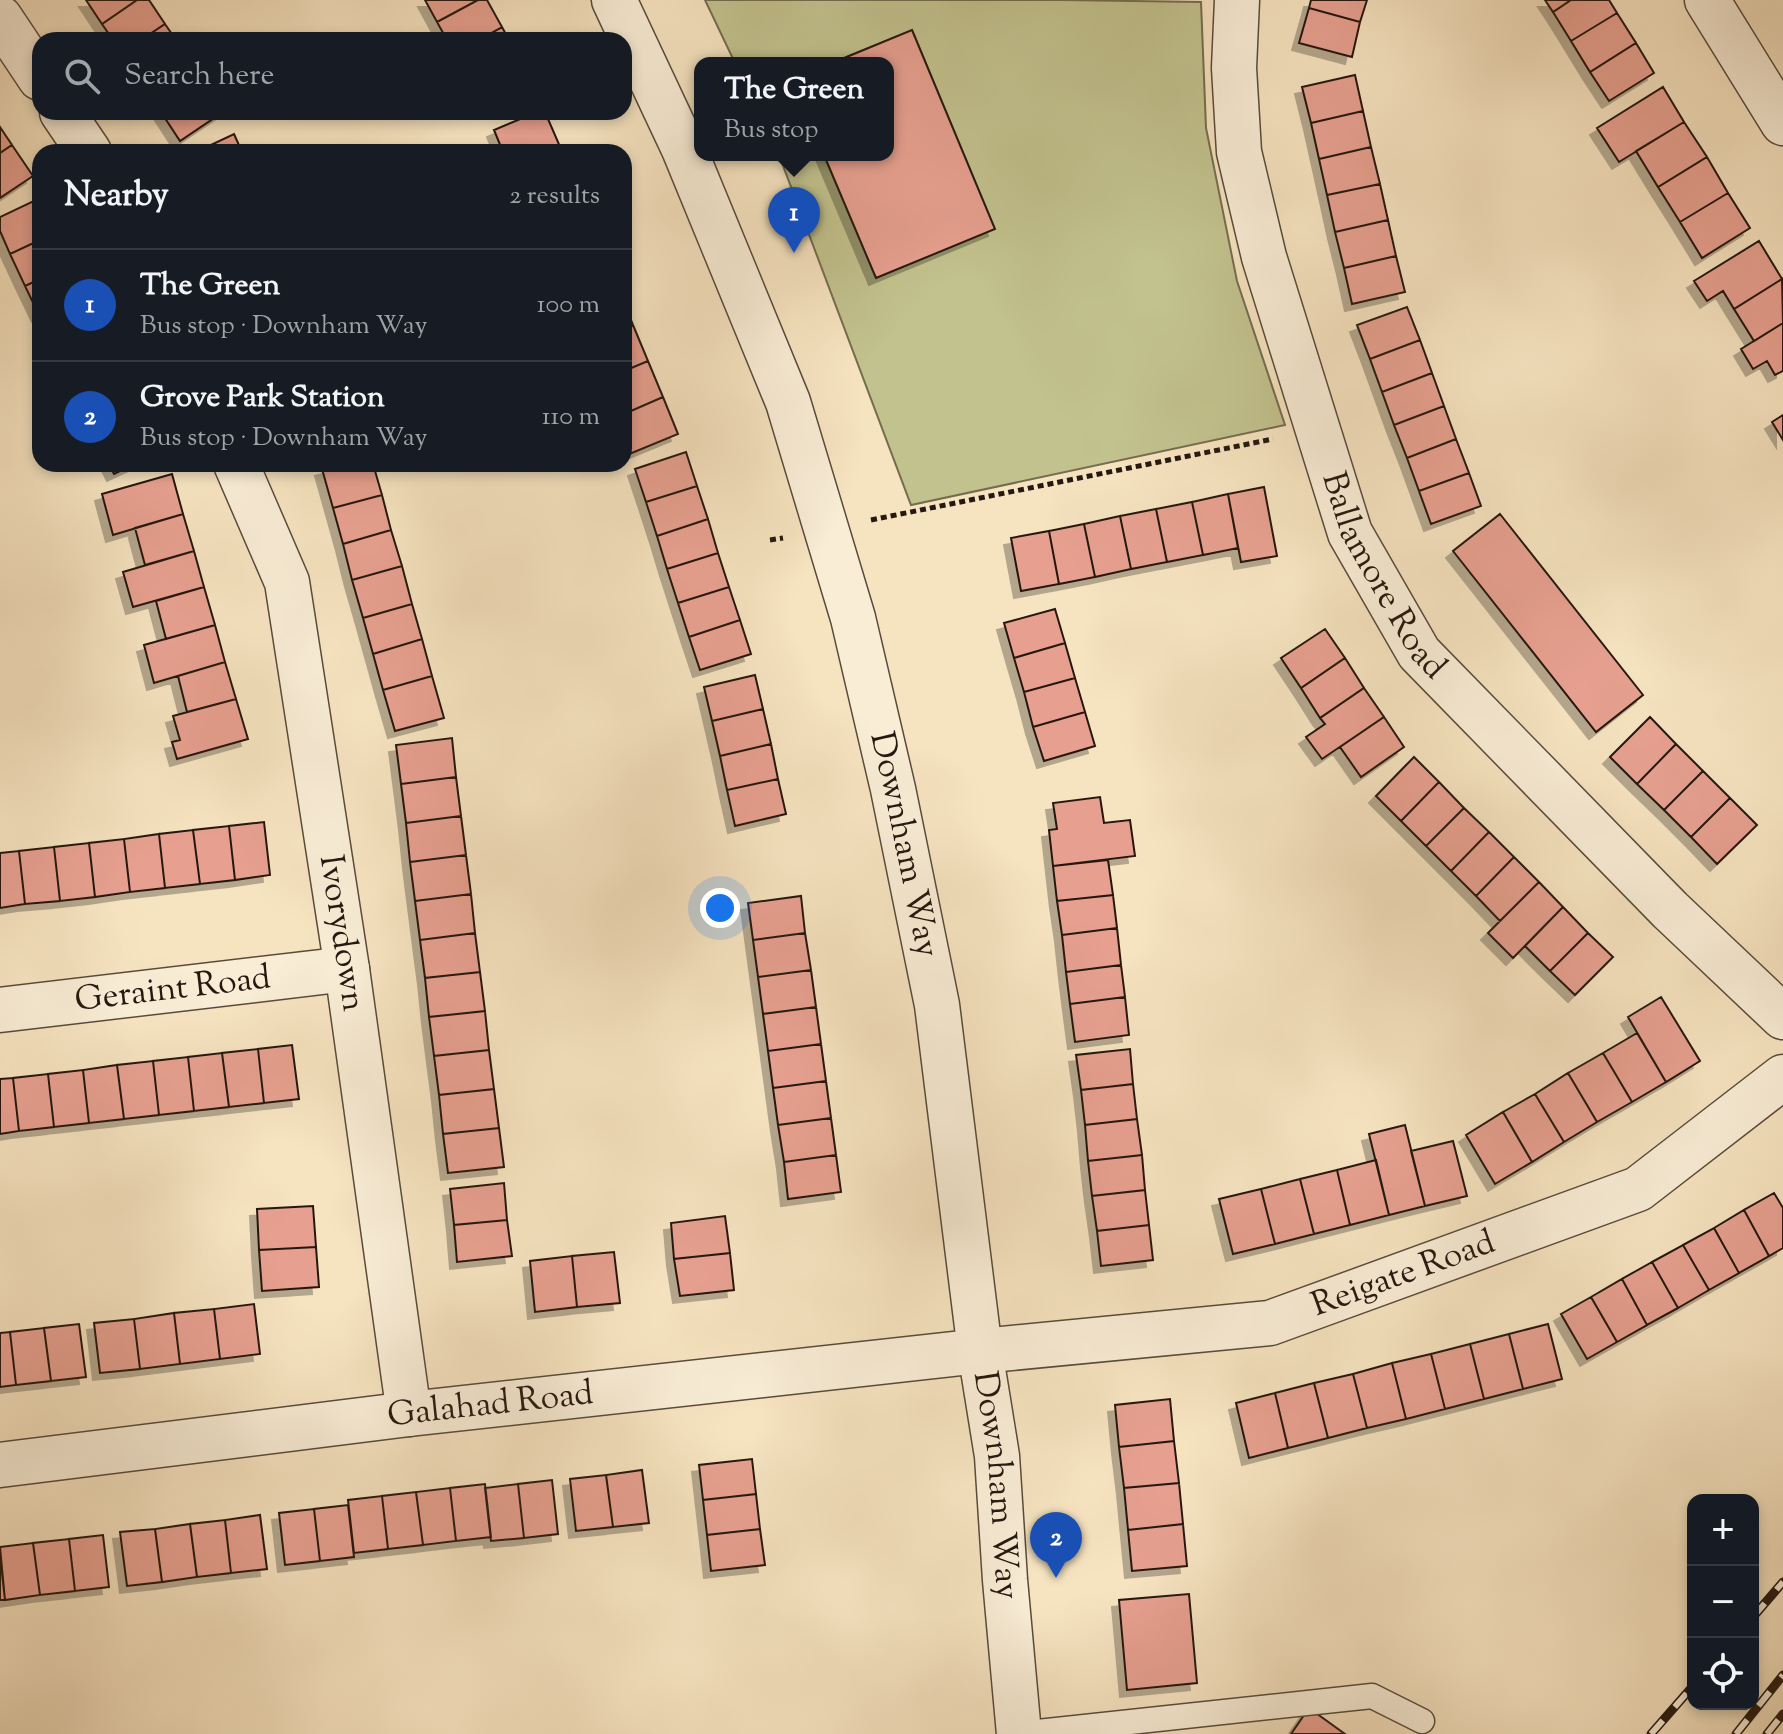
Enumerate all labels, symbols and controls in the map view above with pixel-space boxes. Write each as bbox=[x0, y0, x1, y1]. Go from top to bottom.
search box bbox=[32, 32, 632, 120]
icon: search bbox=[60, 54, 104, 98]
text: Search here bbox=[124, 55, 274, 98]
popup bbox=[694, 57, 894, 161]
text: The Green bbox=[724, 69, 864, 112]
text: Bus stop bbox=[724, 112, 819, 149]
text: Nearby bbox=[64, 172, 169, 221]
text: 2 results bbox=[509, 178, 600, 215]
pin: 1 bbox=[768, 187, 820, 253]
text: The Green bbox=[140, 265, 280, 308]
text: 1 bbox=[86, 287, 94, 324]
text: 100 m bbox=[537, 287, 600, 324]
text: Bus stop · Downham Way bbox=[140, 308, 427, 345]
text: Grove Park Station bbox=[140, 377, 385, 420]
text: 2 bbox=[84, 399, 96, 436]
text: 110 m bbox=[542, 399, 600, 436]
text: Bus stop · Downham Way bbox=[140, 420, 427, 457]
street label: Ballamore Road bbox=[1308, 466, 1457, 691]
street label: Downham Way bbox=[856, 727, 951, 962]
street label: Ivorydown bbox=[305, 852, 377, 1015]
your location bbox=[700, 888, 740, 928]
street label: Geraint Road bbox=[72, 954, 273, 1025]
street label: Reigate Road bbox=[1305, 1219, 1502, 1330]
street label: Downham Way bbox=[959, 1368, 1031, 1602]
street label: Galahad Road bbox=[385, 1369, 596, 1441]
map controls bbox=[1687, 1494, 1759, 1710]
button: + bbox=[1687, 1494, 1759, 1566]
pin: 2 bbox=[1030, 1512, 1082, 1578]
button: − bbox=[1687, 1566, 1759, 1638]
button: locate bbox=[1687, 1638, 1759, 1710]

